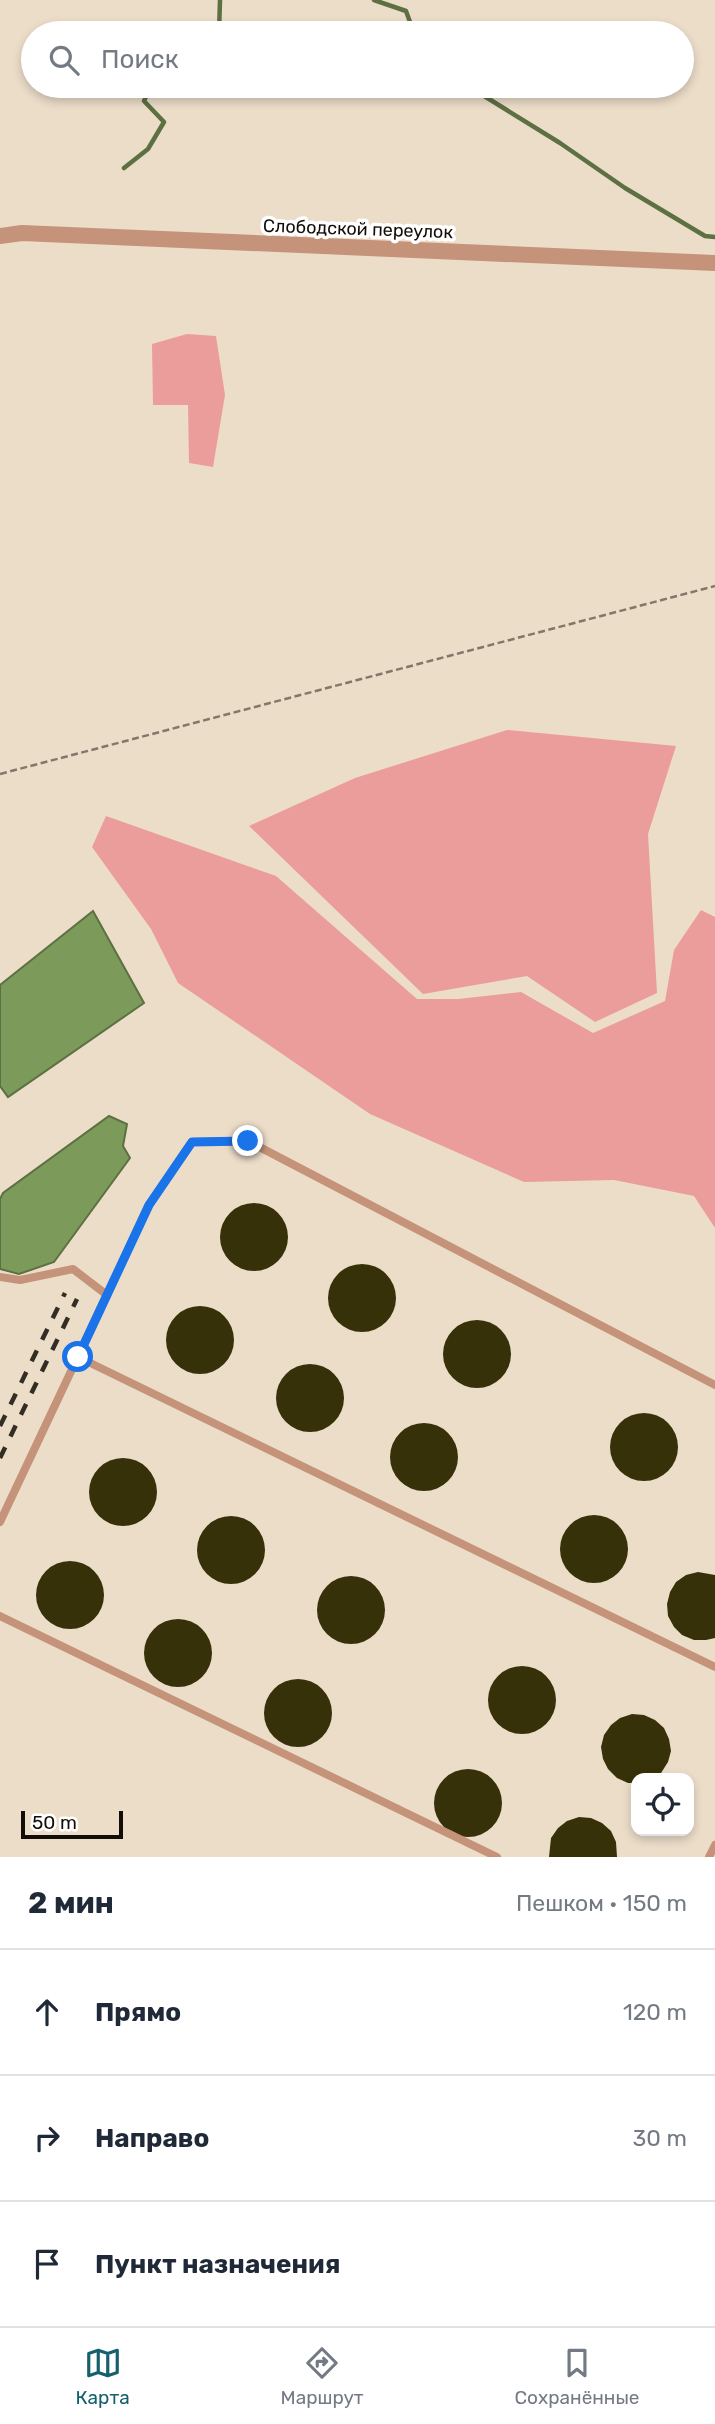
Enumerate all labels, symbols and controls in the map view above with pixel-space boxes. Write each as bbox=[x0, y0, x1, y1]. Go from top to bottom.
search box bbox=[21, 21, 694, 98]
icon: search bbox=[45, 41, 83, 79]
text: Поиск bbox=[101, 44, 179, 75]
street label: Слободской переулок bbox=[263, 215, 454, 243]
route end bbox=[232, 1125, 263, 1156]
route start bbox=[62, 1341, 93, 1372]
map controls bbox=[631, 1773, 694, 1836]
button: locate bbox=[631, 1773, 694, 1836]
scale bar bbox=[21, 1808, 122, 1840]
text: 50 m bbox=[32, 1811, 77, 1834]
text: 2 мин bbox=[28, 1885, 114, 1921]
text: Пешком · 150 m bbox=[516, 1889, 687, 1917]
icon: ahead bbox=[28, 1993, 66, 2031]
text: Прямо bbox=[95, 1997, 181, 2028]
text: 120 m bbox=[623, 1998, 687, 2026]
icon: right bbox=[28, 2119, 66, 2157]
text: Направо bbox=[95, 2123, 209, 2154]
text: 30 m bbox=[632, 2124, 687, 2152]
icon: arrive bbox=[28, 2245, 66, 2283]
text: Пункт назначения bbox=[95, 2249, 340, 2280]
tab: Карта bbox=[75, 2344, 130, 2409]
tab: Маршрут bbox=[281, 2344, 364, 2409]
tab: Сохранённые bbox=[514, 2344, 640, 2409]

